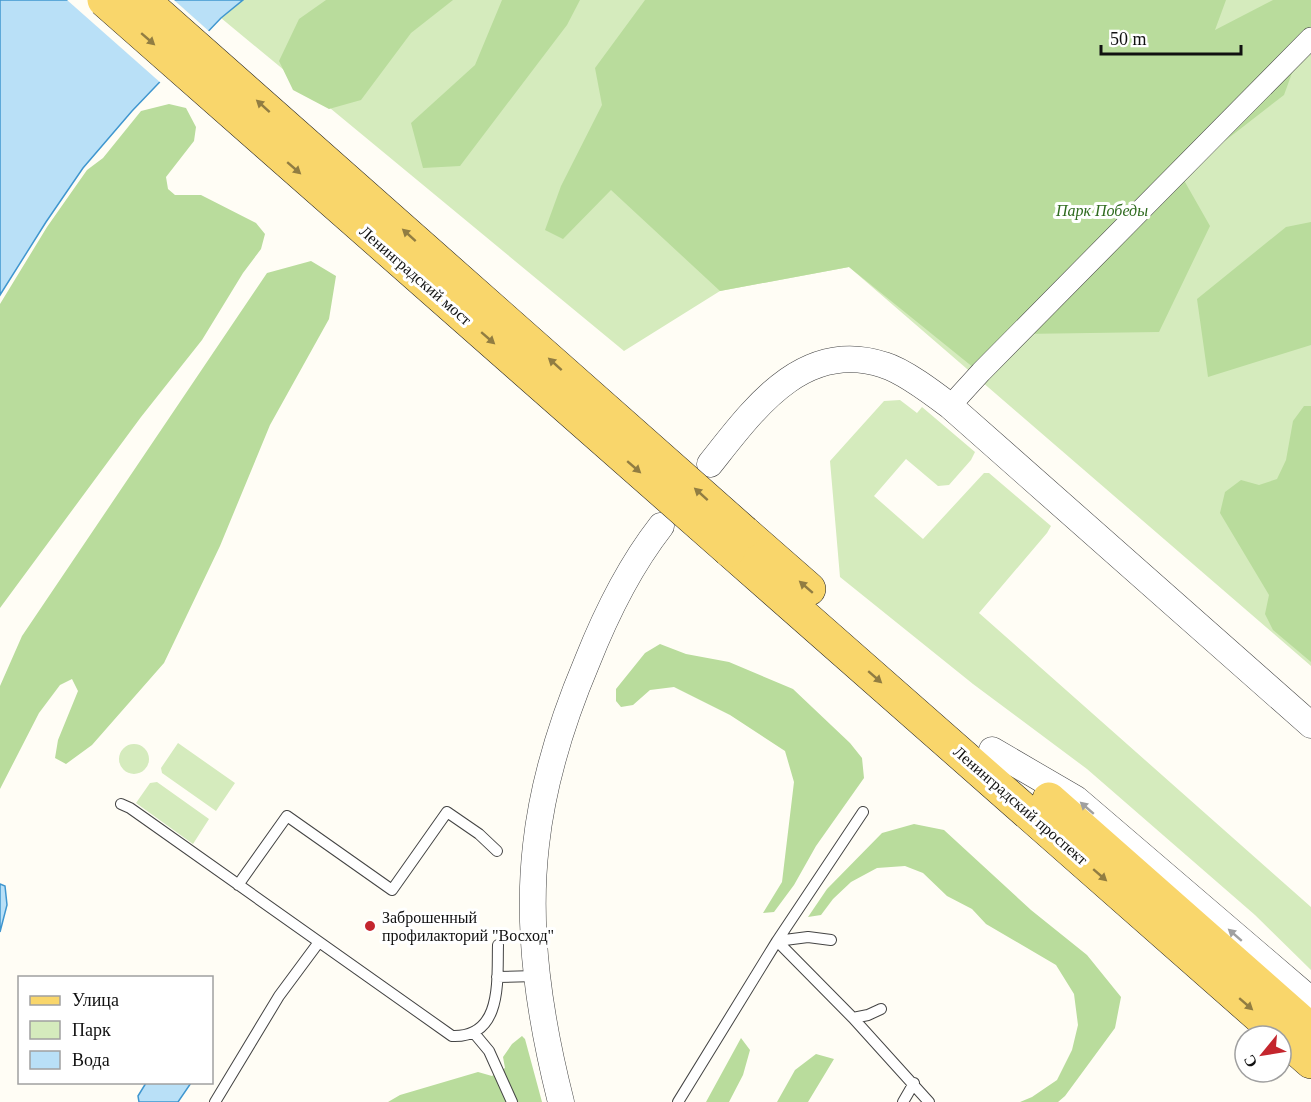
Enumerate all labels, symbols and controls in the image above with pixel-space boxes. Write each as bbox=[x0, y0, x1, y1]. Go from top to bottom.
scale bar bbox=[1101, 18, 1240, 56]
text: 50 m bbox=[1110, 29, 1147, 49]
one-way arrow bbox=[140, 32, 155, 45]
one-way arrow bbox=[256, 100, 271, 113]
one-way arrow bbox=[286, 161, 301, 174]
park label: Парк Победы bbox=[1055, 202, 1148, 220]
street label: Ленинградский мост bbox=[356, 222, 475, 329]
one-way arrow bbox=[402, 229, 417, 242]
one-way arrow bbox=[480, 331, 495, 344]
one-way arrow bbox=[548, 358, 563, 371]
one-way arrow bbox=[626, 460, 641, 473]
one-way arrow bbox=[694, 488, 709, 501]
one-way arrow bbox=[799, 581, 814, 594]
one-way arrow bbox=[867, 670, 882, 683]
street label: Ленинградский проспект bbox=[950, 743, 1091, 869]
one-way arrow bbox=[1080, 802, 1095, 815]
one-way arrow bbox=[1092, 868, 1107, 881]
place label: Заброшенный профилакторий "Восход" bbox=[382, 909, 554, 945]
marker: Заброшенный профилакторий "Восход" bbox=[363, 919, 377, 933]
one-way arrow bbox=[1228, 929, 1243, 942]
legend bbox=[18, 976, 213, 1084]
text: Улица bbox=[72, 990, 119, 1010]
one-way arrow bbox=[1238, 998, 1254, 1011]
text: Парк bbox=[72, 1020, 111, 1040]
north arrow bbox=[1233, 1024, 1293, 1084]
text: Вода bbox=[72, 1050, 110, 1070]
text: С bbox=[1240, 1052, 1261, 1071]

